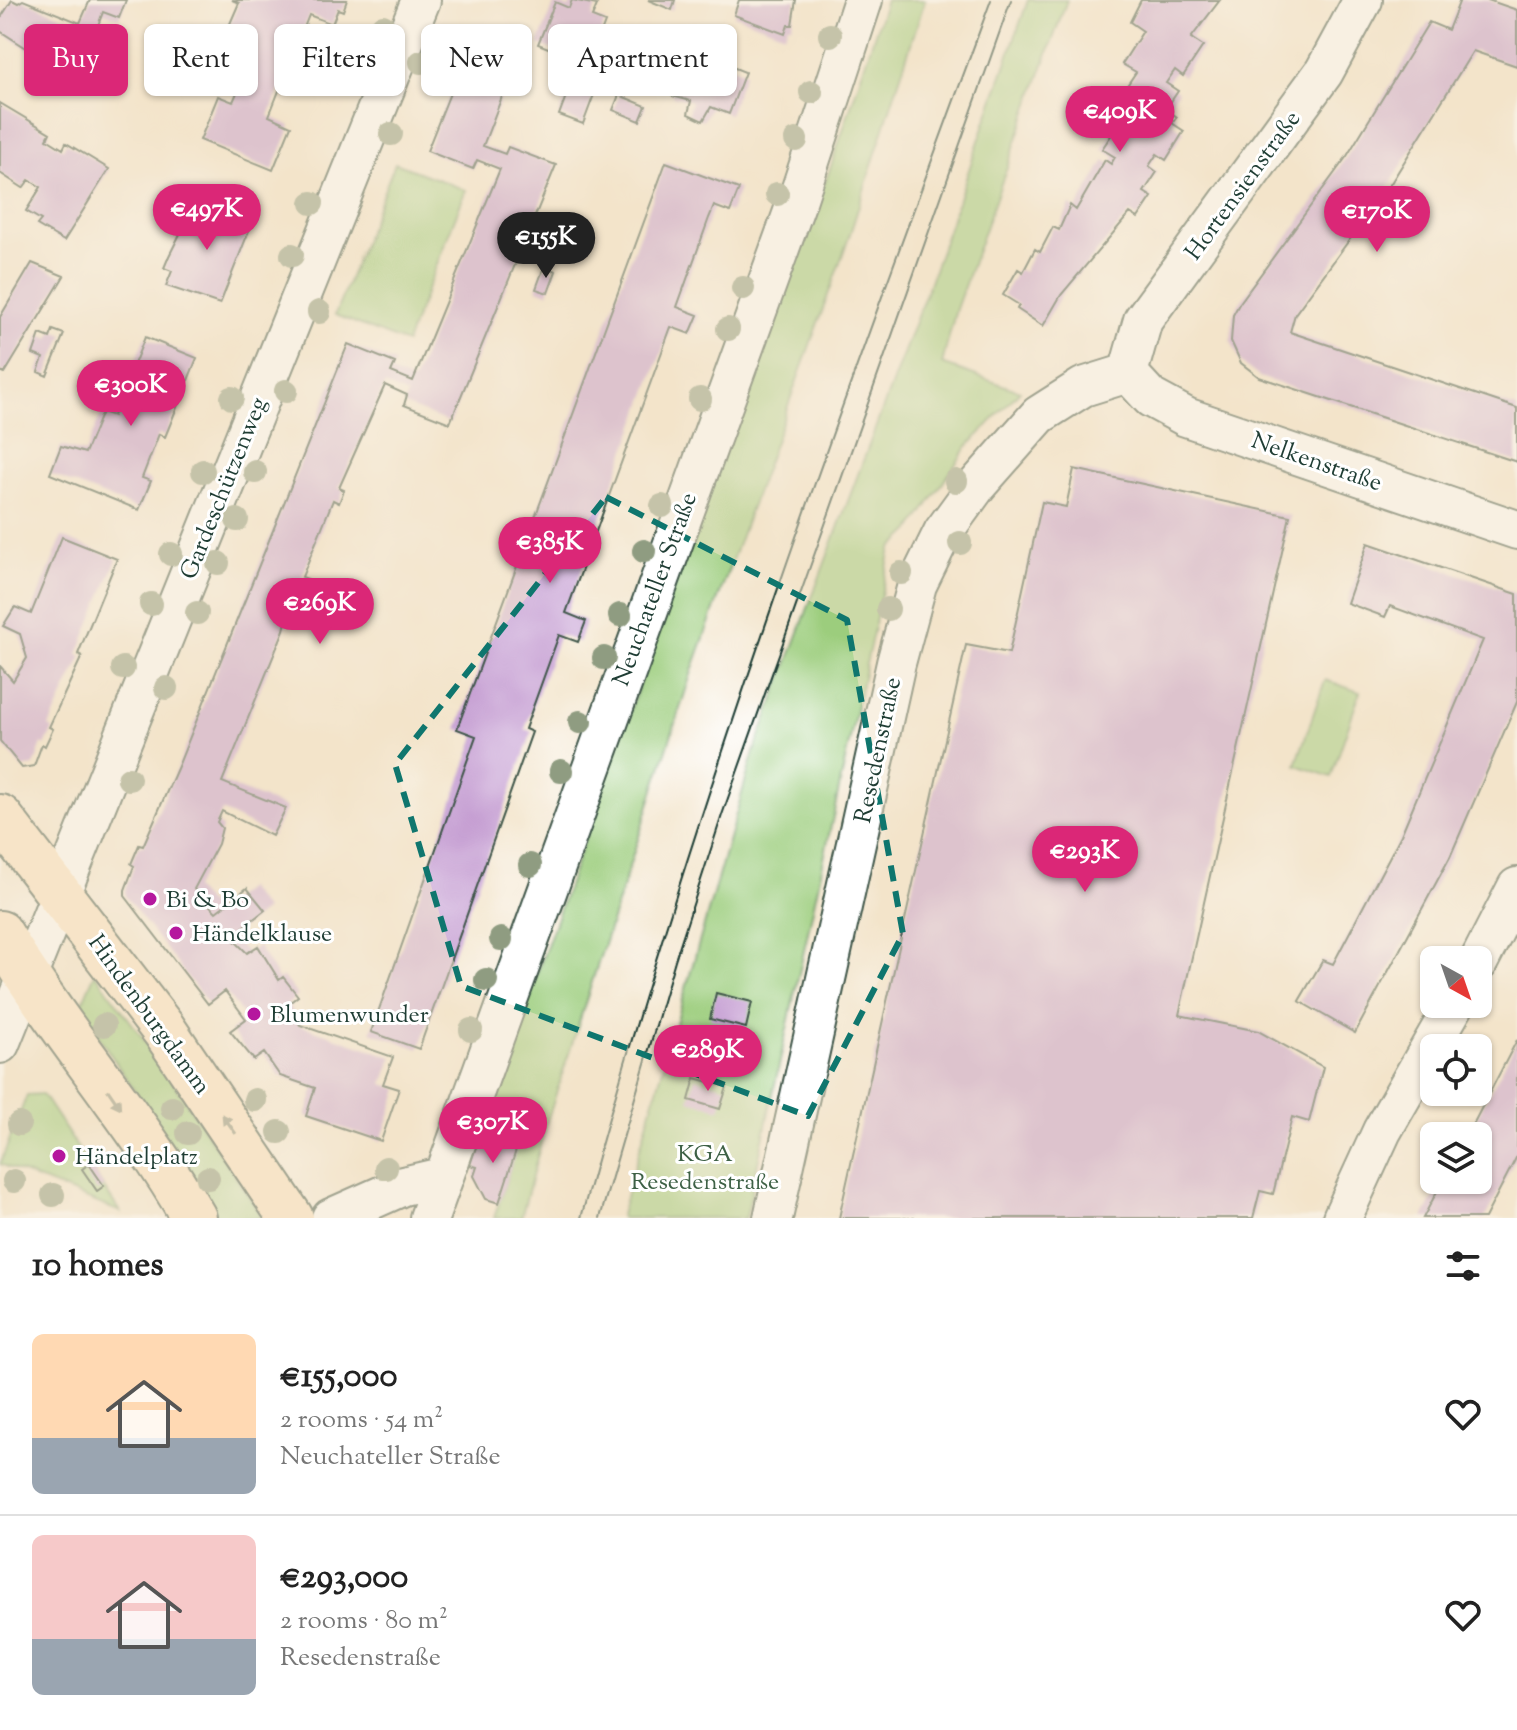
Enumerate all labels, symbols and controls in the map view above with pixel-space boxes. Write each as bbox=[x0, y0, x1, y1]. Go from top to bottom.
chip: Buy bbox=[24, 24, 128, 96]
chip: Rent bbox=[144, 24, 258, 96]
chip: Filters bbox=[274, 24, 405, 96]
chip: New bbox=[421, 24, 532, 96]
chip: Apartment bbox=[548, 24, 737, 96]
pin: €409K bbox=[1064, 86, 1176, 154]
text: €409K bbox=[1083, 93, 1157, 130]
street label: Hortensienstraße bbox=[1178, 104, 1310, 268]
pin: €497K bbox=[151, 184, 263, 252]
pin: €170K bbox=[1321, 186, 1433, 254]
text: €497K bbox=[171, 191, 243, 228]
text: €170K bbox=[1342, 193, 1412, 230]
pin: €155K bbox=[490, 212, 602, 280]
text: €155K bbox=[515, 219, 577, 256]
pin: €300K bbox=[75, 360, 187, 428]
text: €300K bbox=[95, 367, 167, 404]
street label: Gardeschützenweg bbox=[173, 392, 277, 585]
street label: Nelkenstraße bbox=[1246, 425, 1386, 501]
street label: Neuchateller Straße bbox=[605, 488, 707, 691]
pin: €385K bbox=[494, 517, 606, 585]
text: €385K bbox=[516, 524, 584, 561]
pin: €269K bbox=[264, 578, 376, 646]
text: €269K bbox=[284, 585, 356, 622]
street label: Resedenstraße bbox=[847, 674, 911, 827]
pin: €293K bbox=[1029, 826, 1141, 894]
text: €293K bbox=[1050, 833, 1120, 870]
place label: Bi & Bo bbox=[166, 884, 249, 918]
marker: Bi & Bo bbox=[141, 890, 159, 908]
place label: Händelklause bbox=[192, 918, 332, 952]
marker: Händelklause bbox=[167, 924, 185, 942]
street label: Hindenburgdamm bbox=[79, 928, 218, 1102]
north arrow bbox=[1420, 946, 1492, 1018]
map controls bbox=[1420, 946, 1492, 1194]
place label: Blumenwunder bbox=[270, 999, 429, 1033]
marker: Blumenwunder bbox=[245, 1005, 263, 1023]
pin: €289K bbox=[652, 1025, 764, 1093]
text: €289K bbox=[672, 1032, 744, 1069]
button: locate bbox=[1420, 1034, 1492, 1106]
one-way arrow bbox=[106, 1088, 121, 1109]
pin: €307K bbox=[437, 1097, 549, 1165]
text: €307K bbox=[457, 1104, 529, 1141]
one-way arrow bbox=[222, 1113, 237, 1134]
button: layers bbox=[1420, 1122, 1492, 1194]
park label: KGA Resedenstraße bbox=[631, 1138, 779, 1200]
place label: Händelplatz bbox=[75, 1141, 198, 1175]
marker: Händelplatz bbox=[50, 1147, 68, 1165]
text: 10 homes bbox=[32, 1242, 164, 1291]
icon: filters bbox=[1441, 1244, 1485, 1288]
text: €155,000 bbox=[280, 1353, 397, 1402]
icon: home bbox=[96, 1366, 192, 1462]
icon: heart bbox=[1441, 1392, 1485, 1436]
text: 2 rooms · 54 m² bbox=[280, 1402, 443, 1439]
text: Neuchateller Straße bbox=[280, 1439, 501, 1476]
text: €293,000 bbox=[280, 1554, 408, 1603]
icon: home bbox=[96, 1567, 192, 1663]
icon: heart bbox=[1441, 1593, 1485, 1637]
text: 2 rooms · 80 m² bbox=[280, 1603, 448, 1640]
text: Resedenstraße bbox=[280, 1640, 441, 1677]

